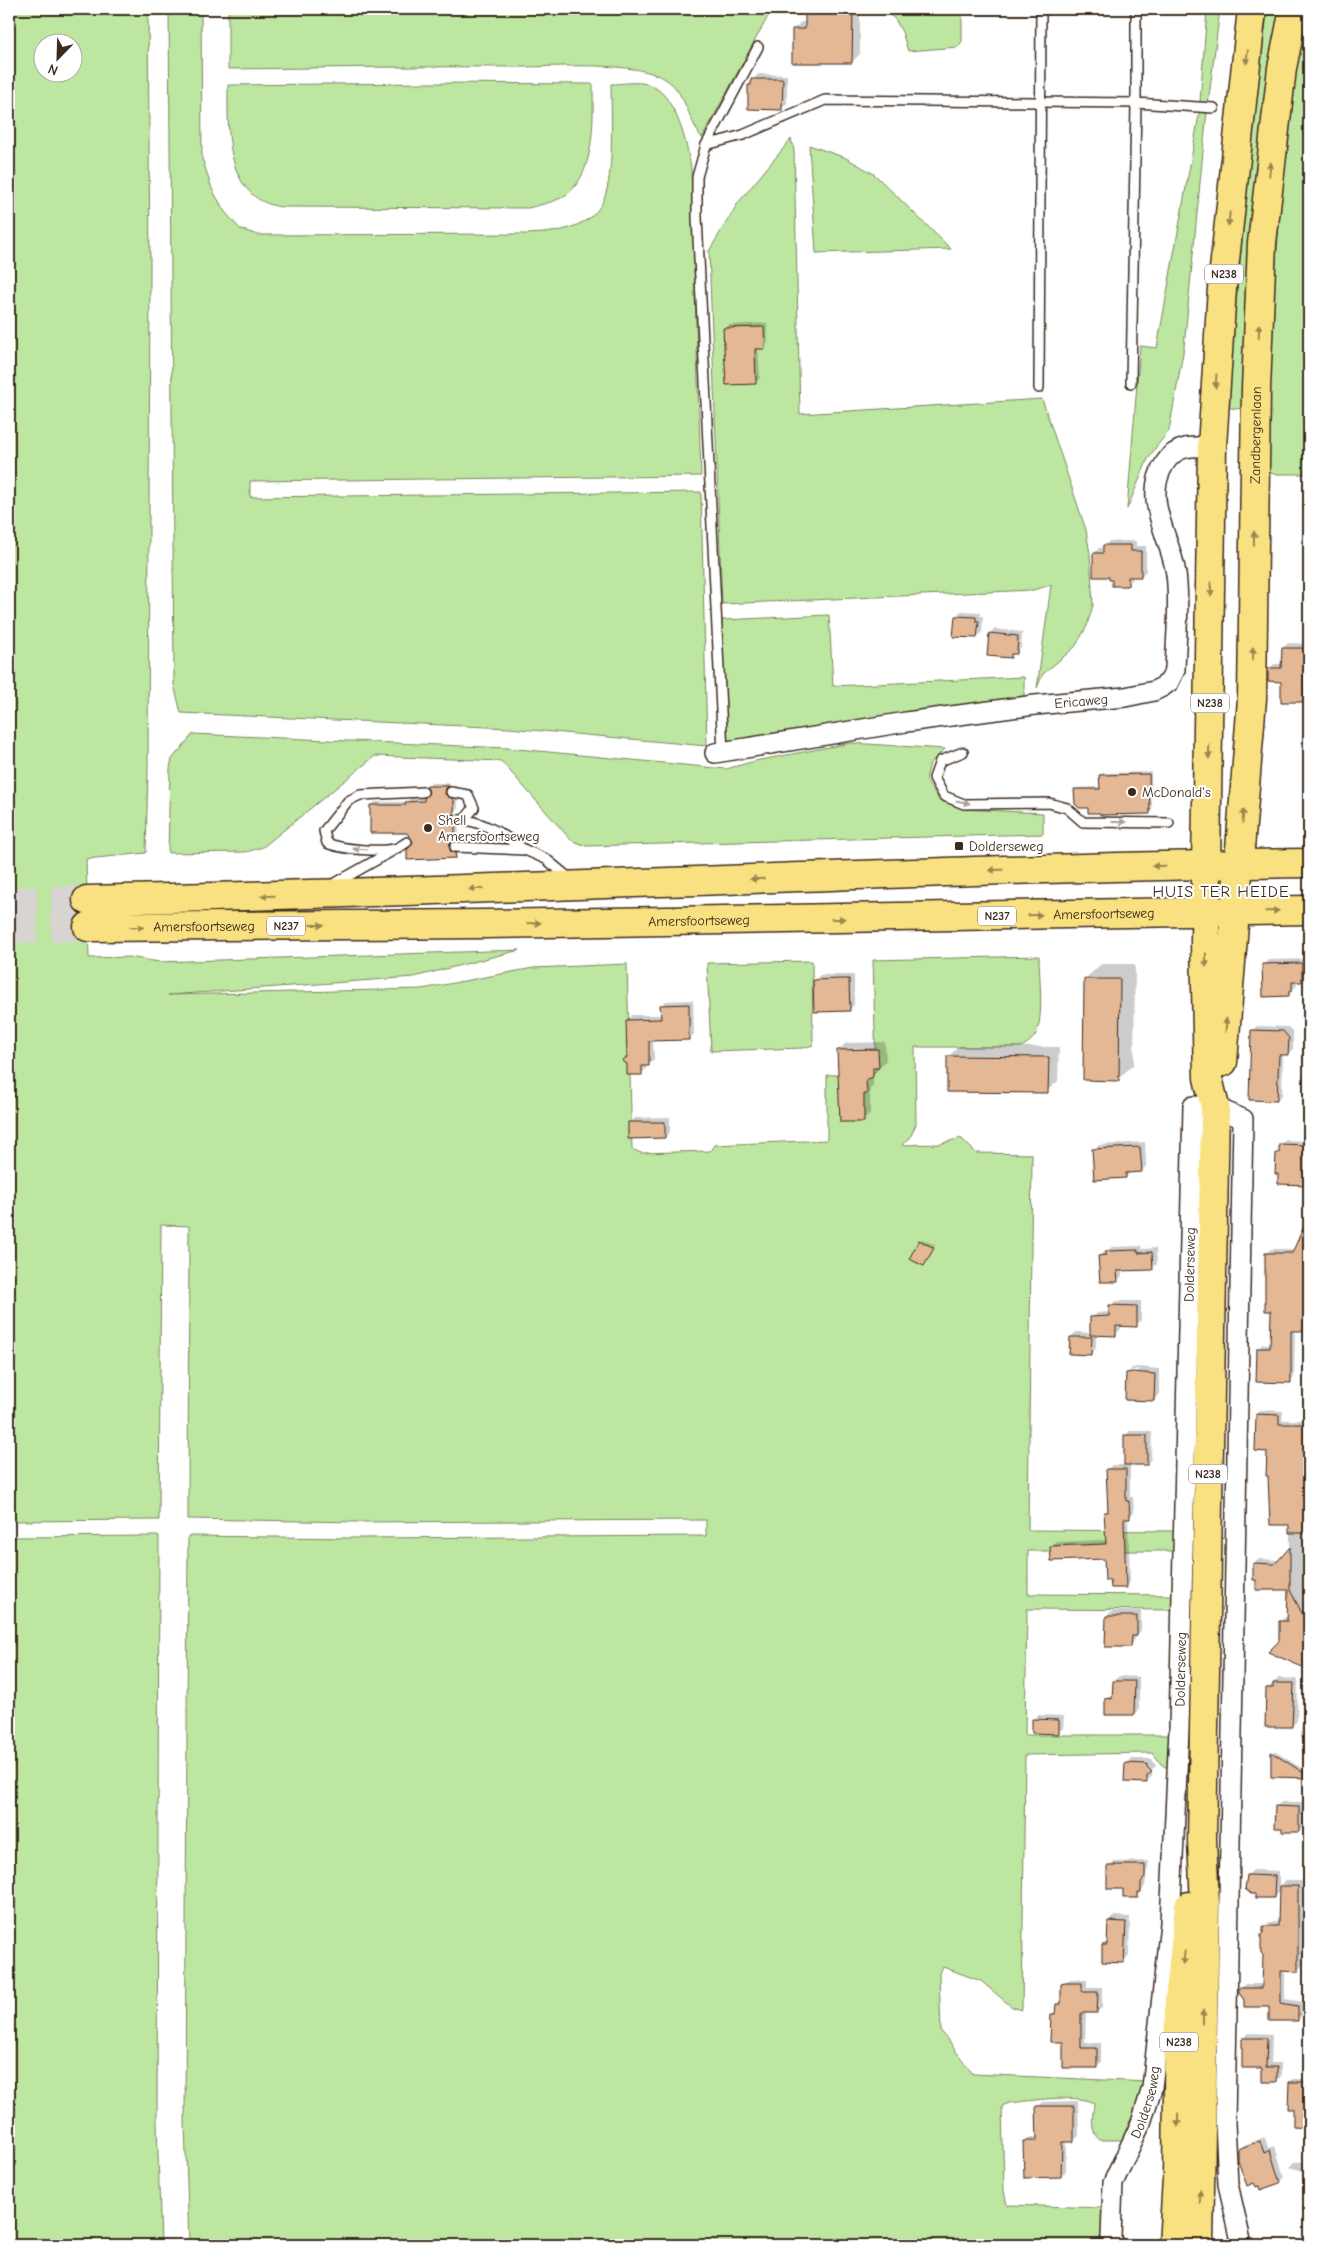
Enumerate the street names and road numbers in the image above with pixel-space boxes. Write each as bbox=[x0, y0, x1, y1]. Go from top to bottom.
road number: N238 bbox=[1205, 264, 1243, 284]
street label: Zandbergenlaan bbox=[1247, 386, 1265, 484]
street label: Ericaweg bbox=[1054, 691, 1109, 712]
road number: N238 bbox=[1191, 694, 1229, 712]
street label: Amersfoortseweg bbox=[1053, 905, 1155, 923]
road number: N237 bbox=[978, 906, 1016, 926]
street label: Amersfoortseweg bbox=[648, 912, 750, 930]
road number: N237 bbox=[267, 916, 305, 936]
street label: Amersfoortseweg bbox=[153, 918, 255, 936]
street label: Dolderseweg bbox=[1181, 1227, 1199, 1302]
road number: N238 bbox=[1189, 1465, 1227, 1484]
street label: Dolderseweg bbox=[1172, 1632, 1190, 1707]
road number: N238 bbox=[1160, 2032, 1198, 2052]
street label: Dolderseweg bbox=[1127, 2065, 1163, 2141]

